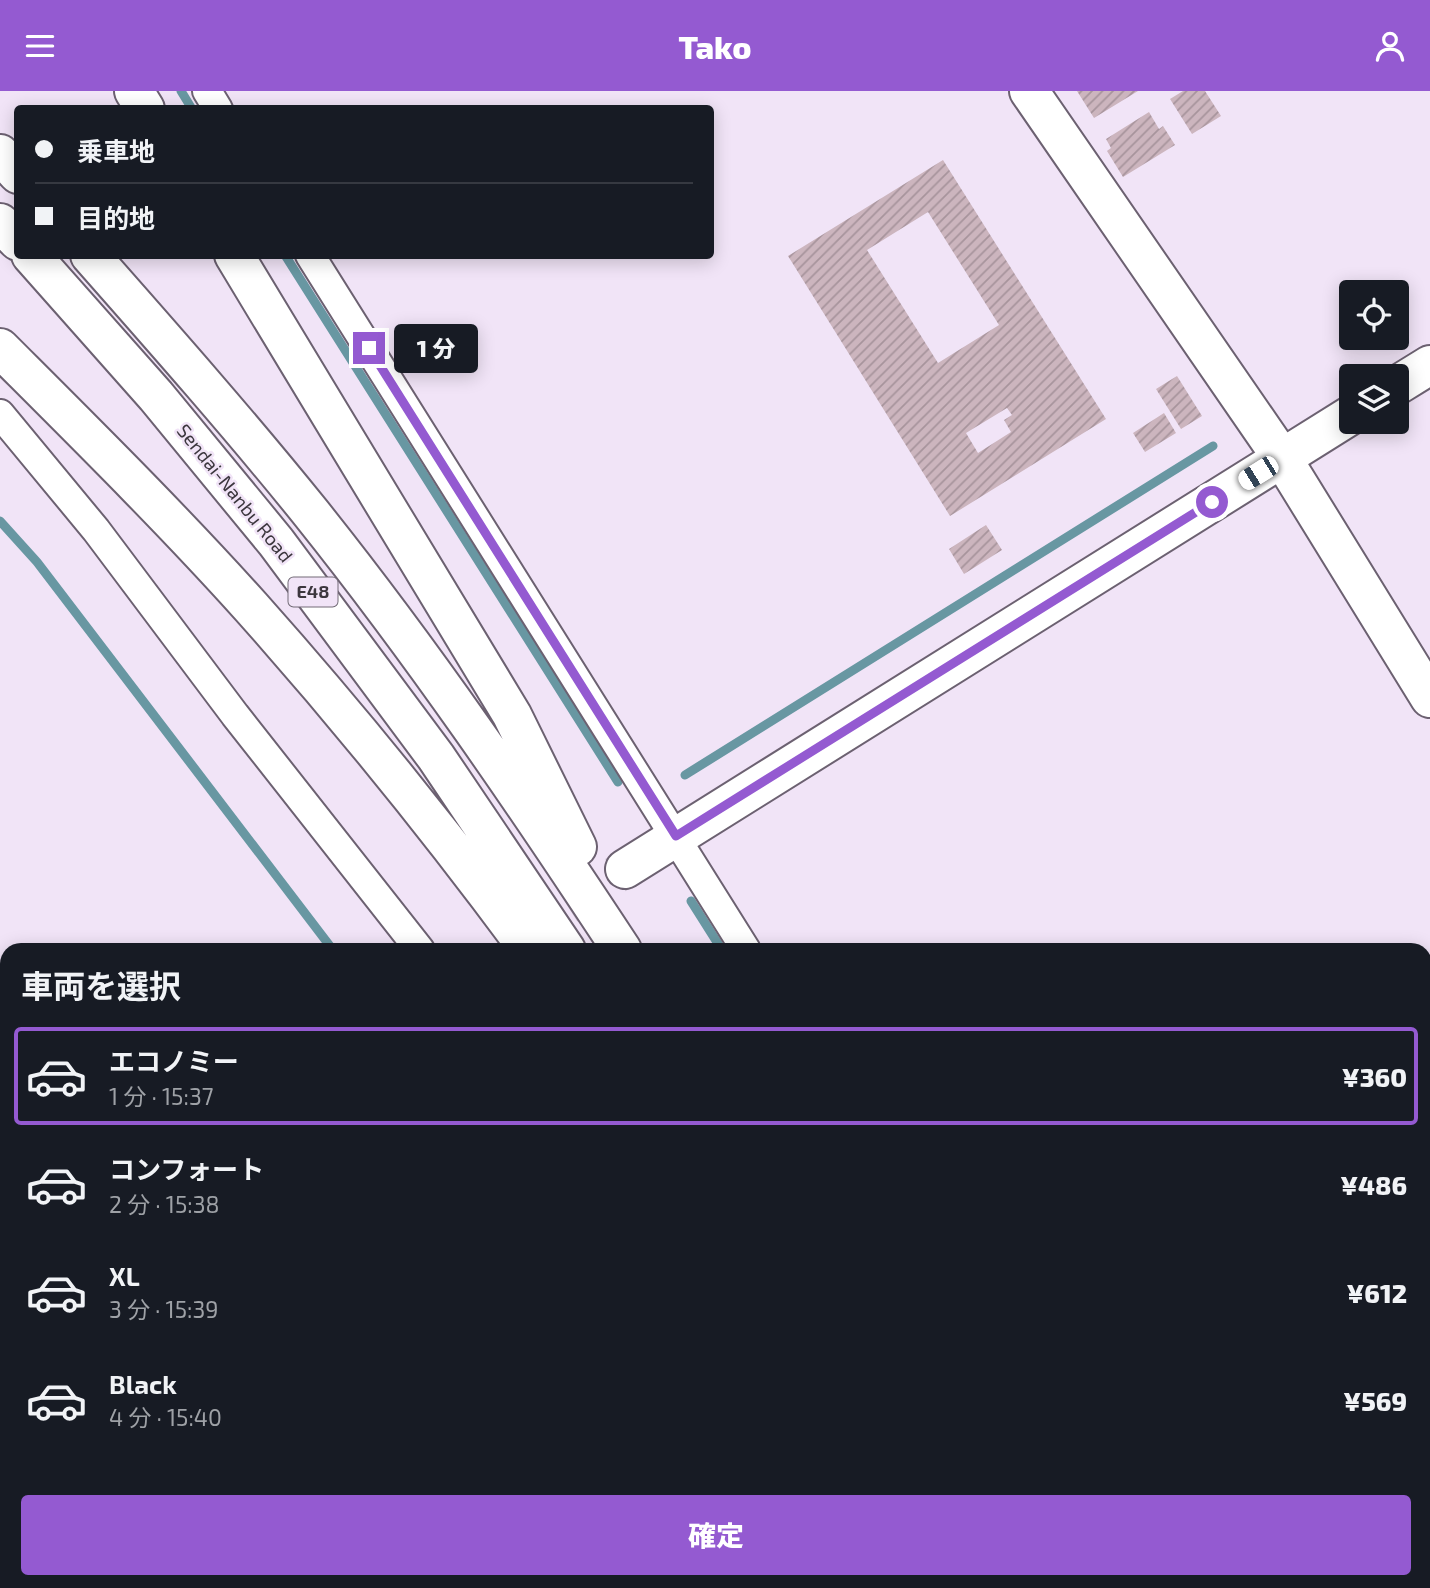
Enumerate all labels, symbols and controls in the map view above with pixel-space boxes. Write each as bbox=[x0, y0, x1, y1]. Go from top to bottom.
icon: menu bbox=[21, 27, 59, 65]
text: Tako bbox=[679, 27, 751, 65]
icon: person bbox=[1371, 27, 1409, 65]
text: 乗車地 bbox=[77, 135, 155, 166]
text: 目的地 bbox=[77, 202, 155, 233]
map controls bbox=[1339, 280, 1409, 434]
button: locate bbox=[1339, 280, 1409, 350]
callout: 1 分 bbox=[394, 323, 478, 373]
route end bbox=[353, 332, 385, 364]
text: 1 分 bbox=[417, 334, 455, 362]
button: layers bbox=[1339, 364, 1409, 434]
street label: Sendai-Nanbu Road bbox=[173, 419, 298, 566]
car bbox=[1235, 453, 1282, 493]
route start bbox=[1196, 486, 1228, 518]
road number: E48 bbox=[288, 577, 338, 607]
text: 車両を選択 bbox=[21, 966, 181, 1004]
icon: car bbox=[25, 1045, 88, 1108]
text: エコノミー bbox=[109, 1045, 239, 1076]
text: ¥360 bbox=[1342, 1061, 1407, 1092]
text: 1 分 · 15:37 bbox=[109, 1082, 213, 1110]
icon: car bbox=[25, 1153, 88, 1216]
text: コンフォート bbox=[109, 1153, 264, 1184]
text: ¥486 bbox=[1340, 1169, 1407, 1200]
text: 2 分 · 15:38 bbox=[109, 1190, 219, 1218]
text: XL bbox=[109, 1260, 140, 1291]
icon: car bbox=[25, 1261, 88, 1324]
text: ¥612 bbox=[1346, 1277, 1407, 1308]
text: 3 分 · 15:39 bbox=[109, 1295, 218, 1323]
text: Black bbox=[109, 1368, 177, 1399]
icon: car bbox=[25, 1369, 88, 1432]
text: ¥569 bbox=[1343, 1385, 1407, 1416]
text: 4 分 · 15:40 bbox=[109, 1403, 222, 1431]
button: 確定 bbox=[21, 1495, 1411, 1575]

